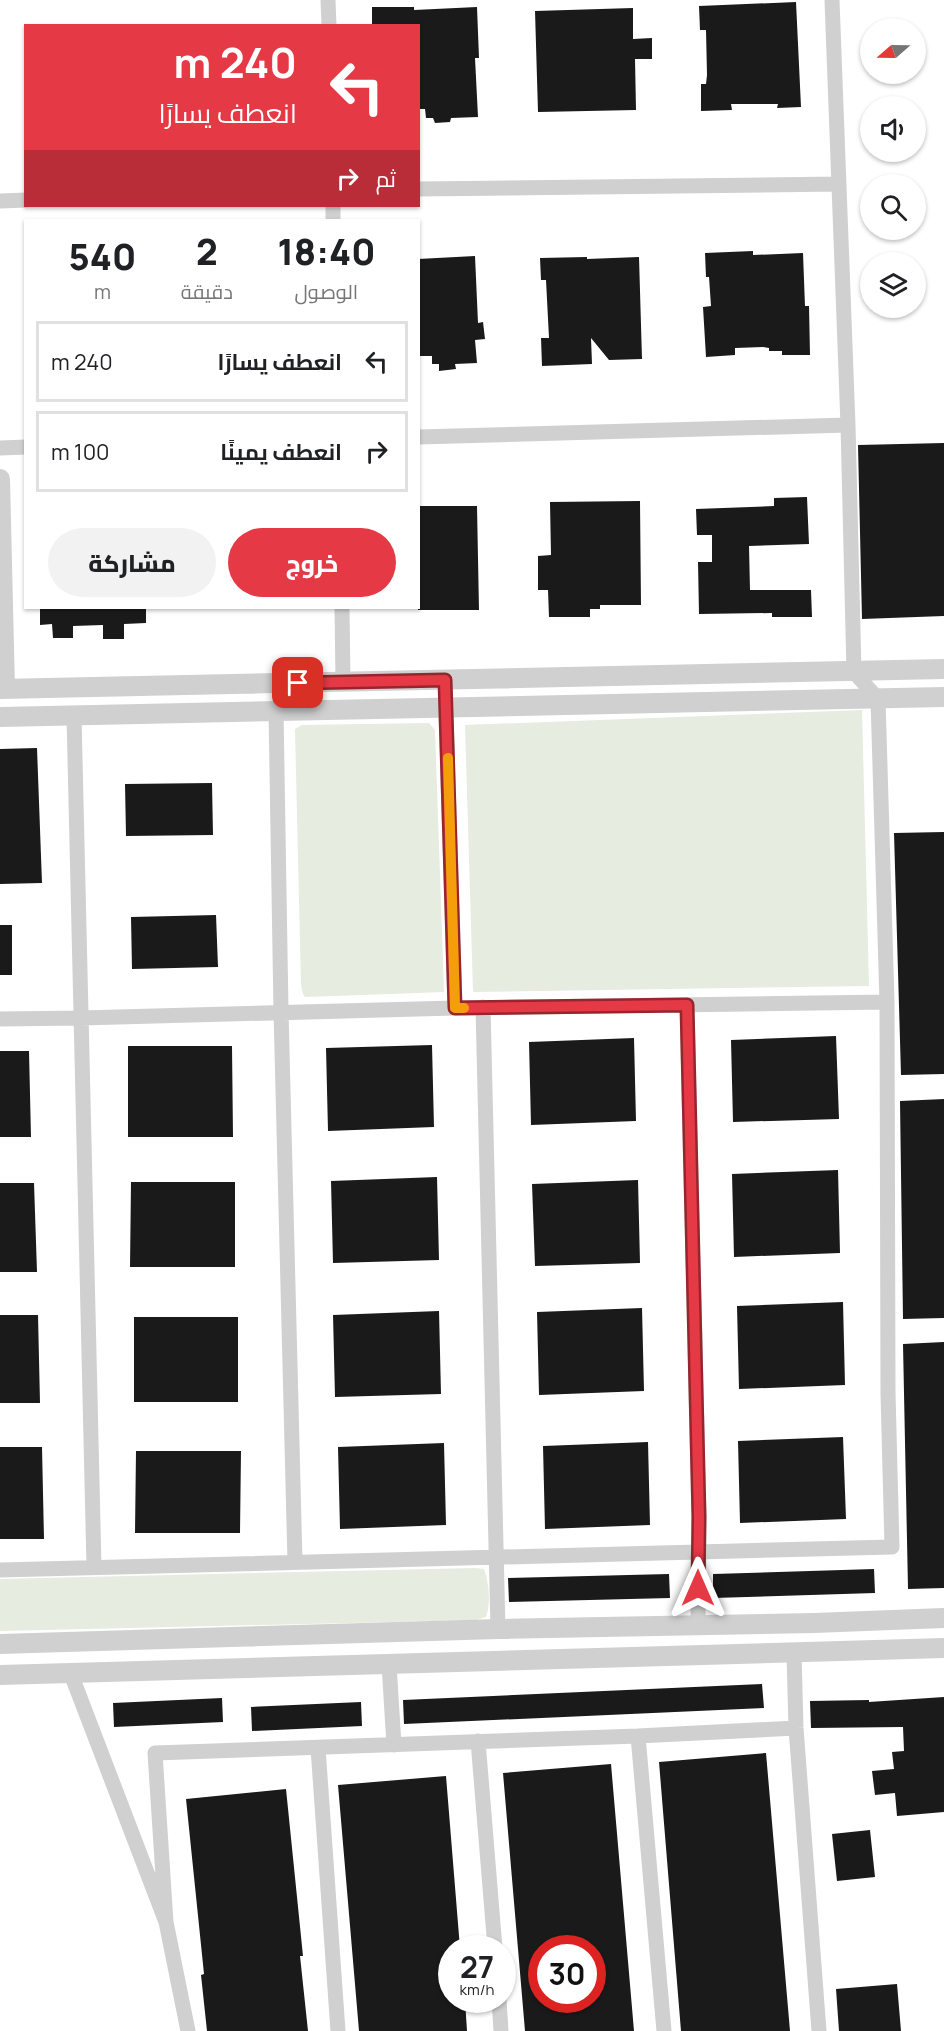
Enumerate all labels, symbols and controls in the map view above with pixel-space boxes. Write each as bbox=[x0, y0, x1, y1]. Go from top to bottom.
north arrow bbox=[860, 18, 926, 84]
map controls bbox=[860, 18, 926, 318]
text: 240 m bbox=[173, 33, 297, 91]
icon: left bbox=[318, 48, 396, 126]
text: انعطف يسارًا bbox=[158, 94, 297, 131]
button: sound bbox=[860, 96, 926, 162]
icon: right bbox=[331, 162, 364, 195]
text: ثم bbox=[376, 164, 396, 194]
button: search bbox=[860, 174, 926, 240]
text: 2 bbox=[196, 227, 218, 276]
text: 18:40 bbox=[277, 227, 375, 276]
text: 540 bbox=[69, 232, 136, 281]
button: layers bbox=[860, 252, 926, 318]
text: m bbox=[94, 278, 111, 305]
text: دقيقة bbox=[181, 278, 233, 305]
text: الوصول bbox=[295, 278, 358, 305]
icon: left bbox=[360, 345, 393, 378]
text: 240 m bbox=[51, 347, 113, 377]
text: انعطف يسارًا bbox=[218, 347, 342, 377]
icon: right bbox=[360, 435, 393, 468]
text: 100 m bbox=[51, 437, 109, 467]
text: انعطف يمينًا bbox=[220, 437, 342, 467]
button: مشاركة bbox=[48, 528, 216, 597]
button: خروج bbox=[228, 528, 396, 597]
pin bbox=[272, 657, 323, 708]
icon: arrive bbox=[281, 666, 314, 699]
position arrow bbox=[666, 1556, 730, 1620]
speed limit sign: 30 bbox=[528, 1935, 606, 2013]
text: 27 bbox=[460, 1946, 494, 1987]
text: km/h bbox=[460, 1979, 494, 2000]

